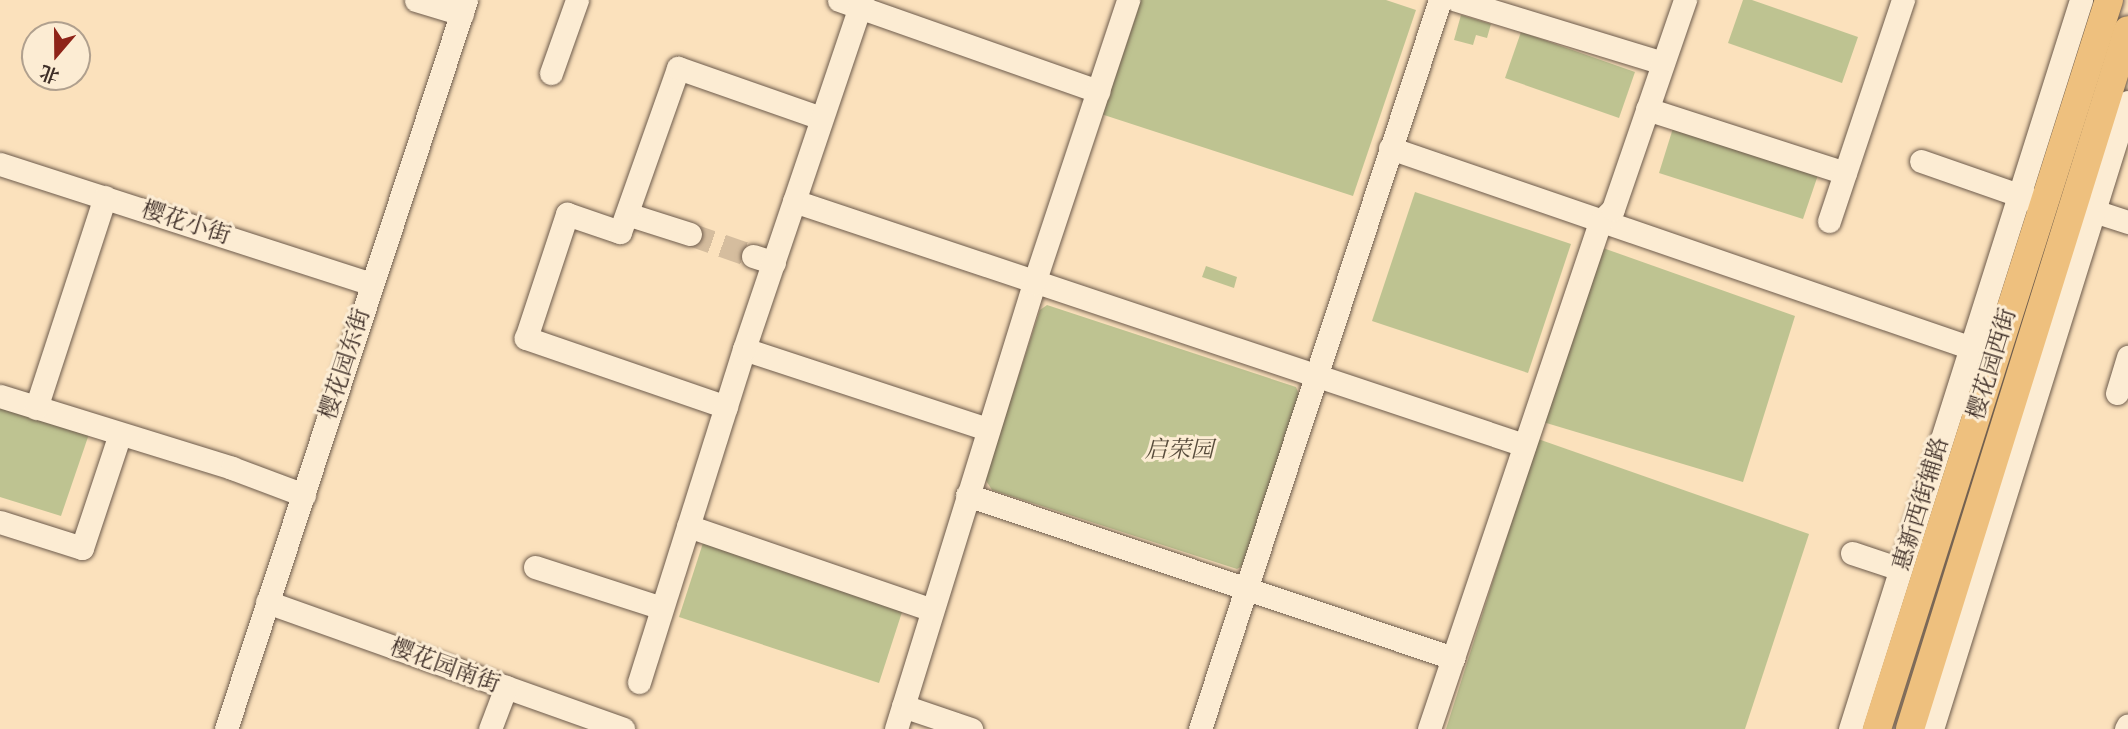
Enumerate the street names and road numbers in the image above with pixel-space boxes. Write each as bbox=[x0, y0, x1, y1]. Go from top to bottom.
street label: 樱花小街 bbox=[138, 196, 234, 250]
street label: 樱花园东街 bbox=[314, 305, 376, 423]
street label: 樱花园西街 bbox=[1962, 305, 2022, 423]
street label: 惠新西街辅路 bbox=[1888, 434, 1954, 574]
street label: 樱花园南街 bbox=[386, 633, 504, 699]

